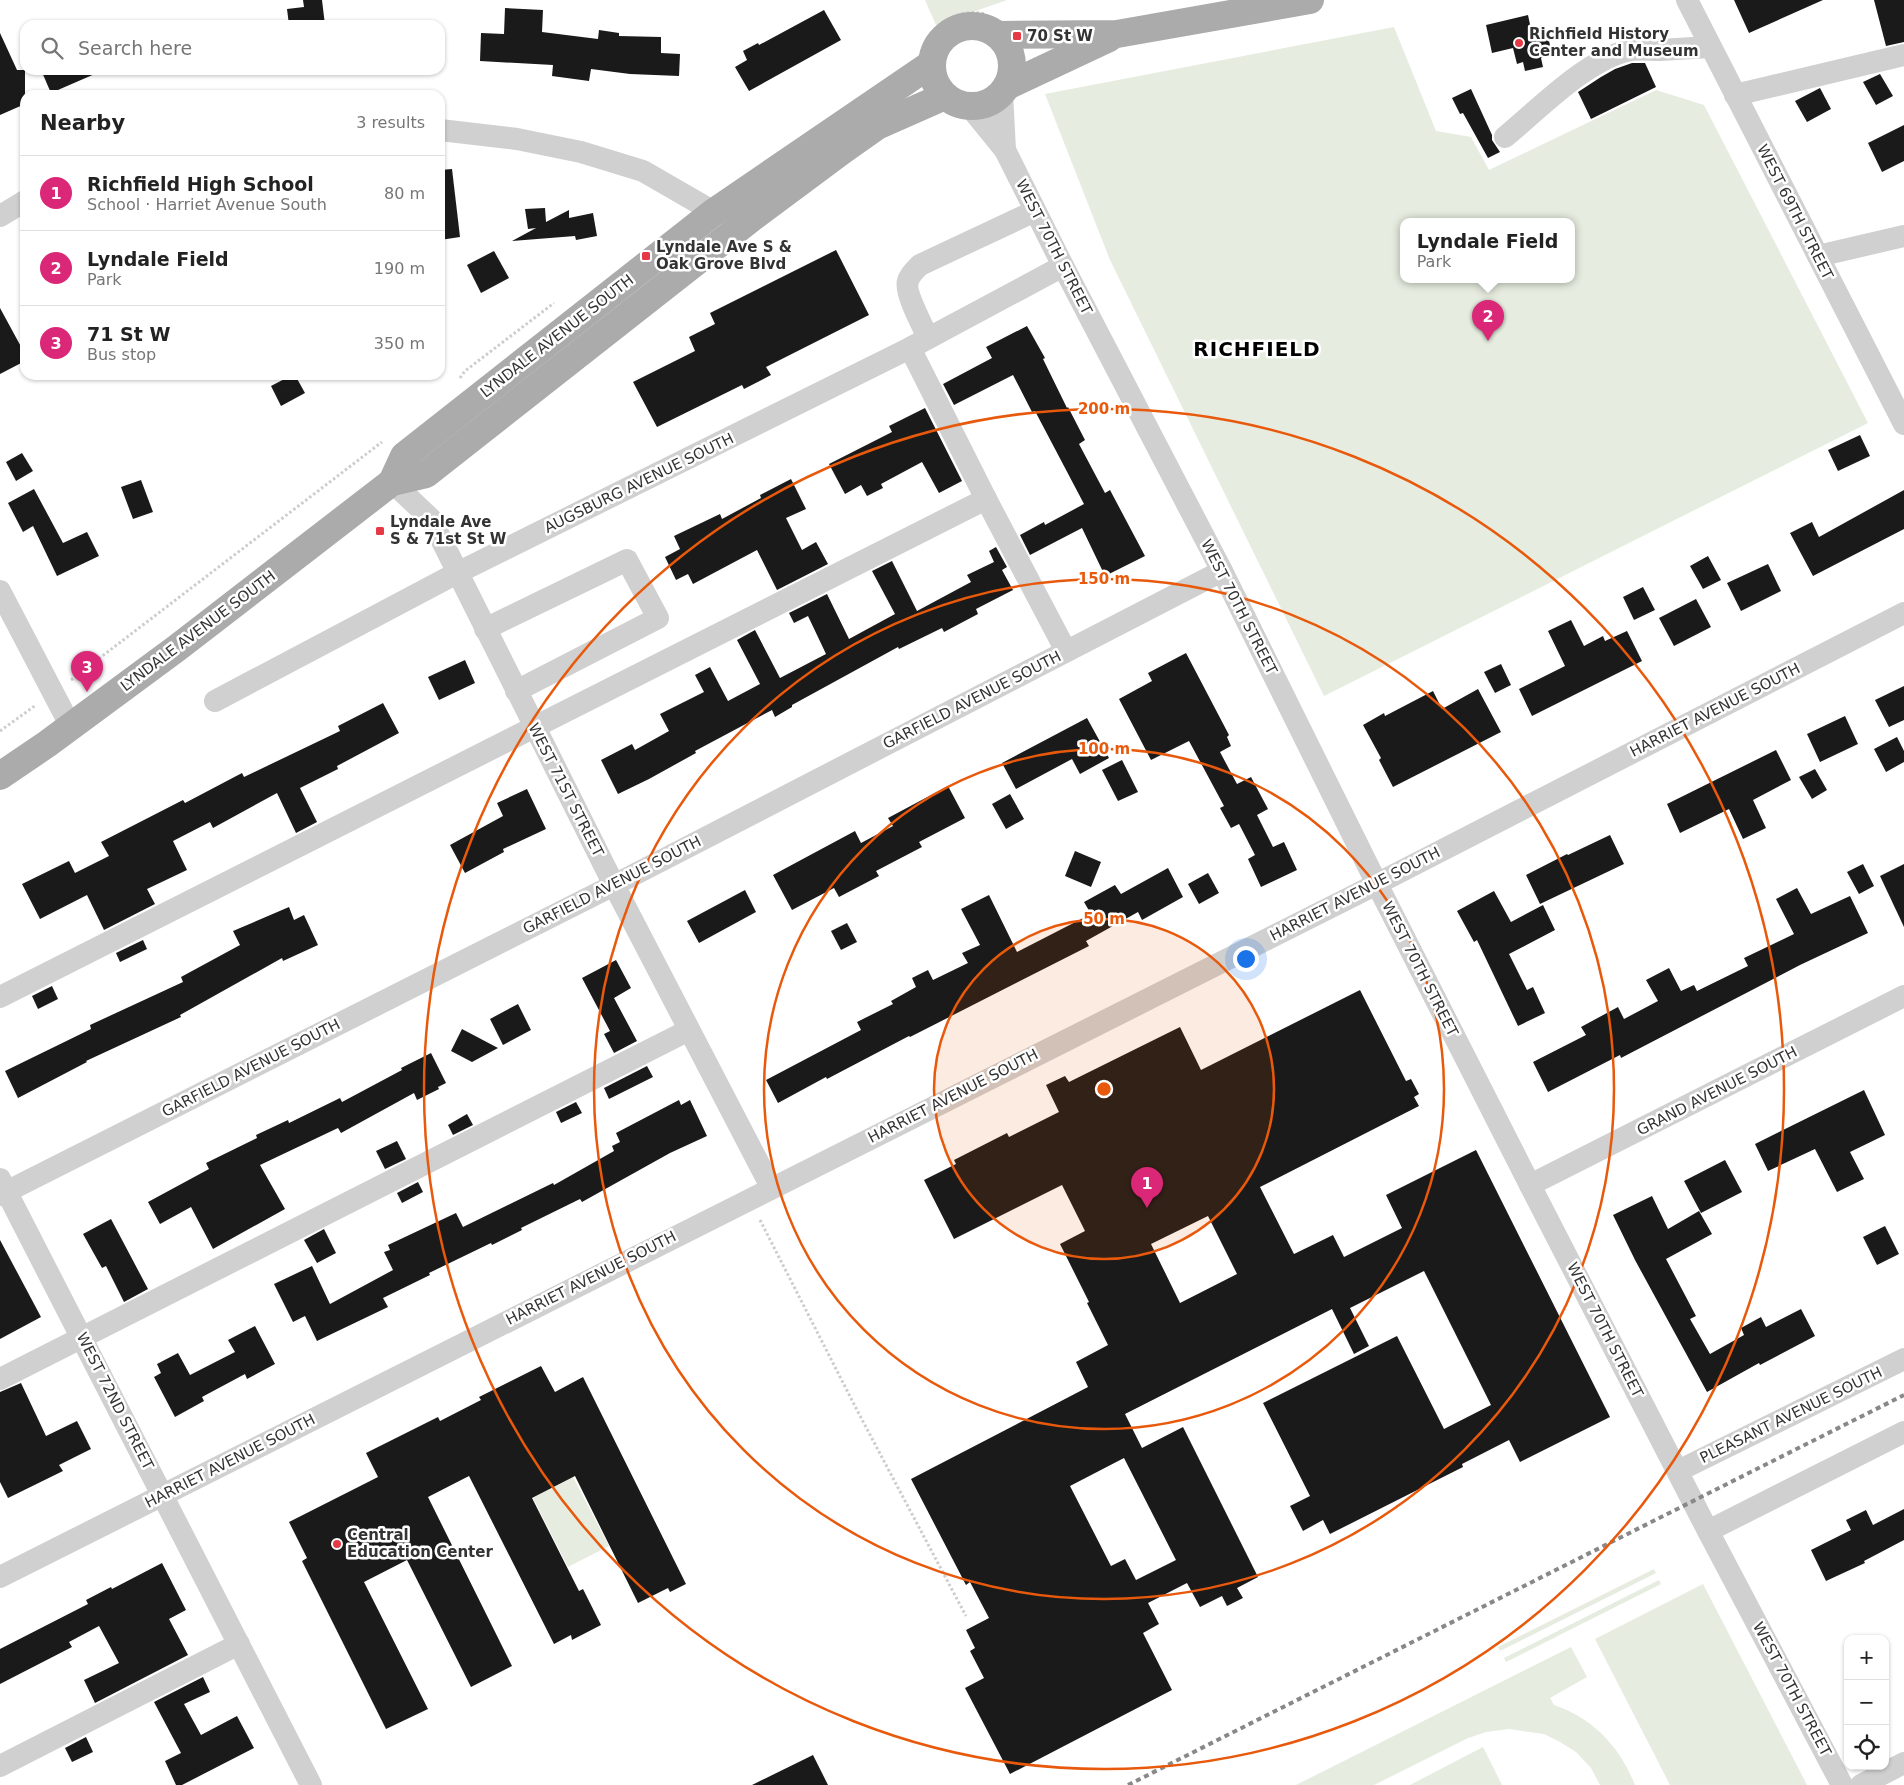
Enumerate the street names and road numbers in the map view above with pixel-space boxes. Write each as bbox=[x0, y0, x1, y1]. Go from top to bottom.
street label: WEST 69TH STREET bbox=[1753, 141, 1837, 283]
street label: WEST 70TH STREET bbox=[1012, 176, 1096, 318]
street label: LYNDALE AVENUE SOUTH bbox=[477, 271, 637, 401]
street label: AUGSBURG AVENUE SOUTH bbox=[541, 429, 737, 537]
street label: WEST 70TH STREET bbox=[1197, 536, 1281, 678]
street label: LYNDALE AVENUE SOUTH bbox=[117, 567, 279, 695]
street label: GARFIELD AVENUE SOUTH bbox=[880, 647, 1064, 753]
street label: HARRIET AVENUE SOUTH bbox=[1627, 659, 1803, 761]
street label: WEST 71ST STREET bbox=[524, 720, 608, 861]
street label: GARFIELD AVENUE SOUTH bbox=[520, 832, 704, 938]
street label: HARRIET AVENUE SOUTH bbox=[1267, 843, 1443, 945]
street label: WEST 70TH STREET bbox=[1378, 898, 1462, 1040]
street label: GARFIELD AVENUE SOUTH bbox=[159, 1015, 343, 1121]
street label: GRAND AVENUE SOUTH bbox=[1634, 1043, 1800, 1139]
street label: HARRIET AVENUE SOUTH bbox=[865, 1045, 1041, 1147]
street label: HARRIET AVENUE SOUTH bbox=[503, 1227, 679, 1329]
street label: WEST 70TH STREET bbox=[1563, 1259, 1647, 1401]
street label: WEST 72ND STREET bbox=[73, 1329, 158, 1473]
street label: PLEASANT AVENUE SOUTH bbox=[1697, 1363, 1885, 1467]
street label: HARRIET AVENUE SOUTH bbox=[142, 1410, 318, 1512]
street label: WEST 70TH STREET bbox=[1749, 1619, 1835, 1760]

